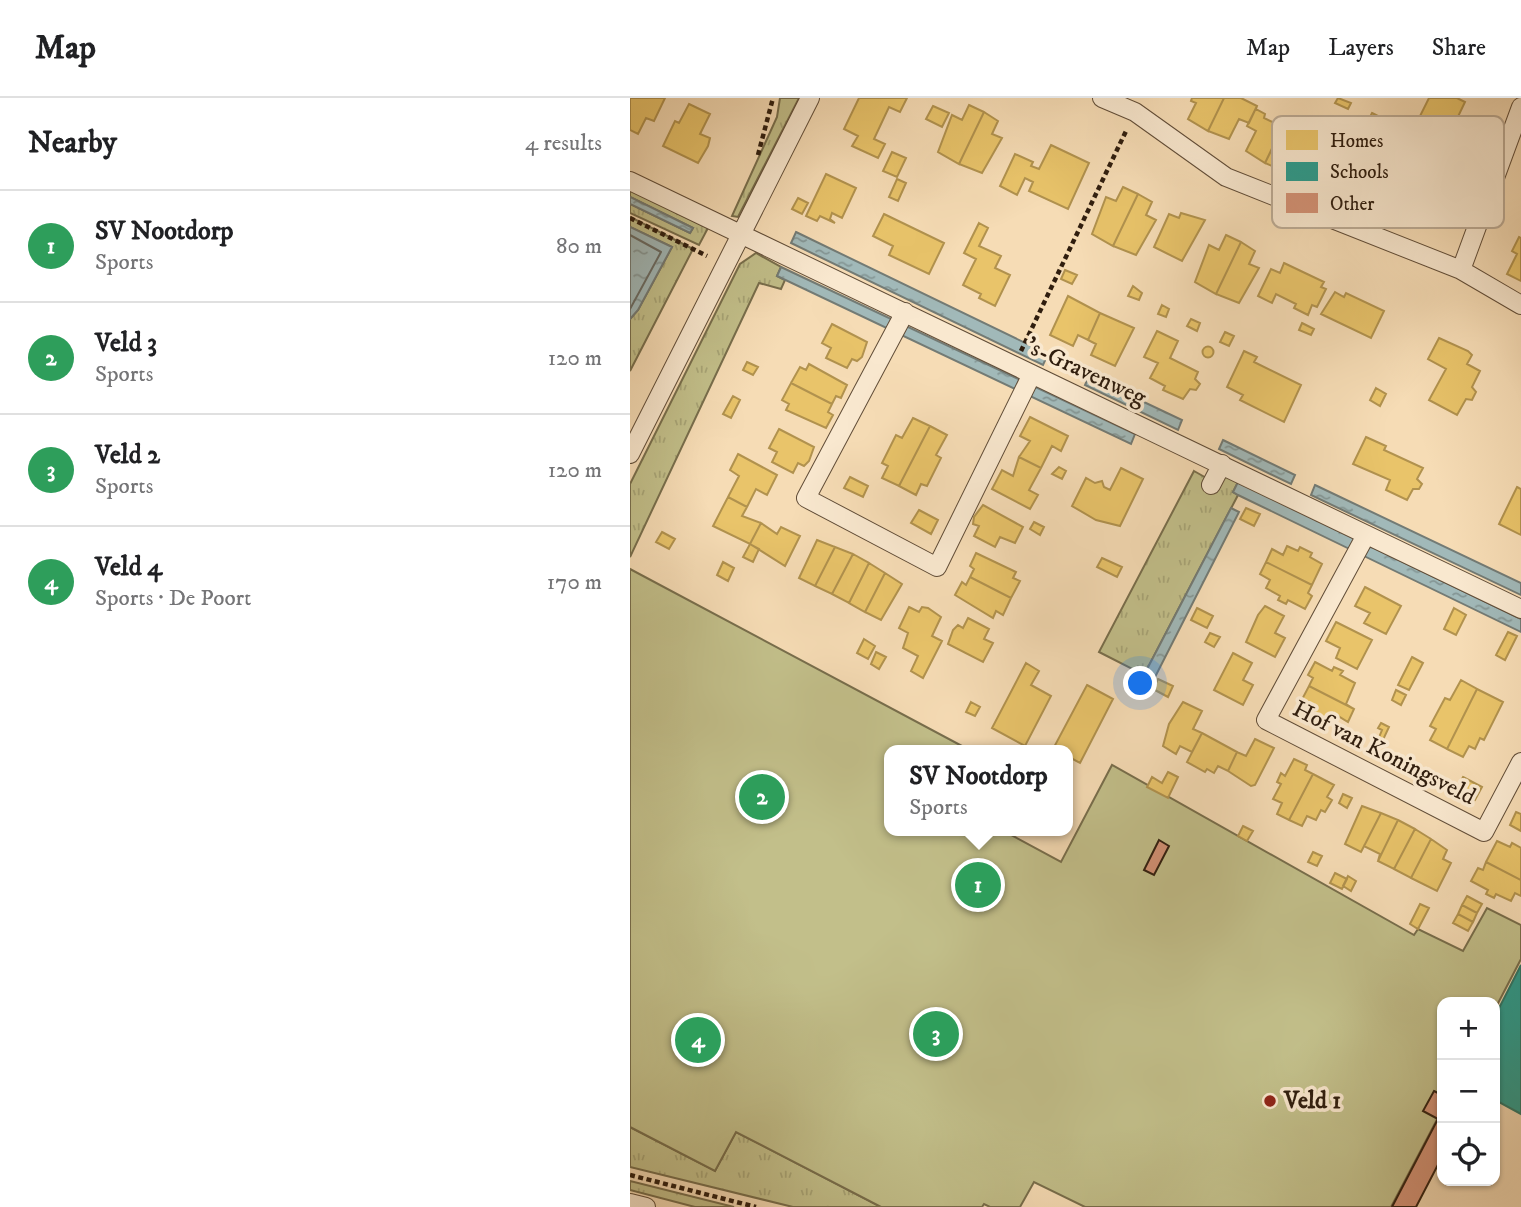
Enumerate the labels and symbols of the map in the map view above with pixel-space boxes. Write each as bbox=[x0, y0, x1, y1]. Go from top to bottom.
legend bbox=[1272, 116, 1504, 228]
text: Homes bbox=[1330, 130, 1383, 153]
text: Schools bbox=[1330, 161, 1389, 184]
text: Other bbox=[1330, 193, 1374, 216]
street label: 's-Gravenweg bbox=[1021, 331, 1151, 413]
your location bbox=[1123, 666, 1157, 700]
street label: Hof van Koningsveld bbox=[1287, 694, 1481, 812]
pin: 2 bbox=[739, 771, 785, 823]
pin: 1 bbox=[955, 859, 1001, 911]
pin: 3 bbox=[913, 1008, 959, 1060]
pin: 4 bbox=[675, 1014, 721, 1066]
place label: Veld 1 bbox=[1283, 1086, 1341, 1116]
marker: Veld 1 bbox=[1262, 1093, 1278, 1109]

